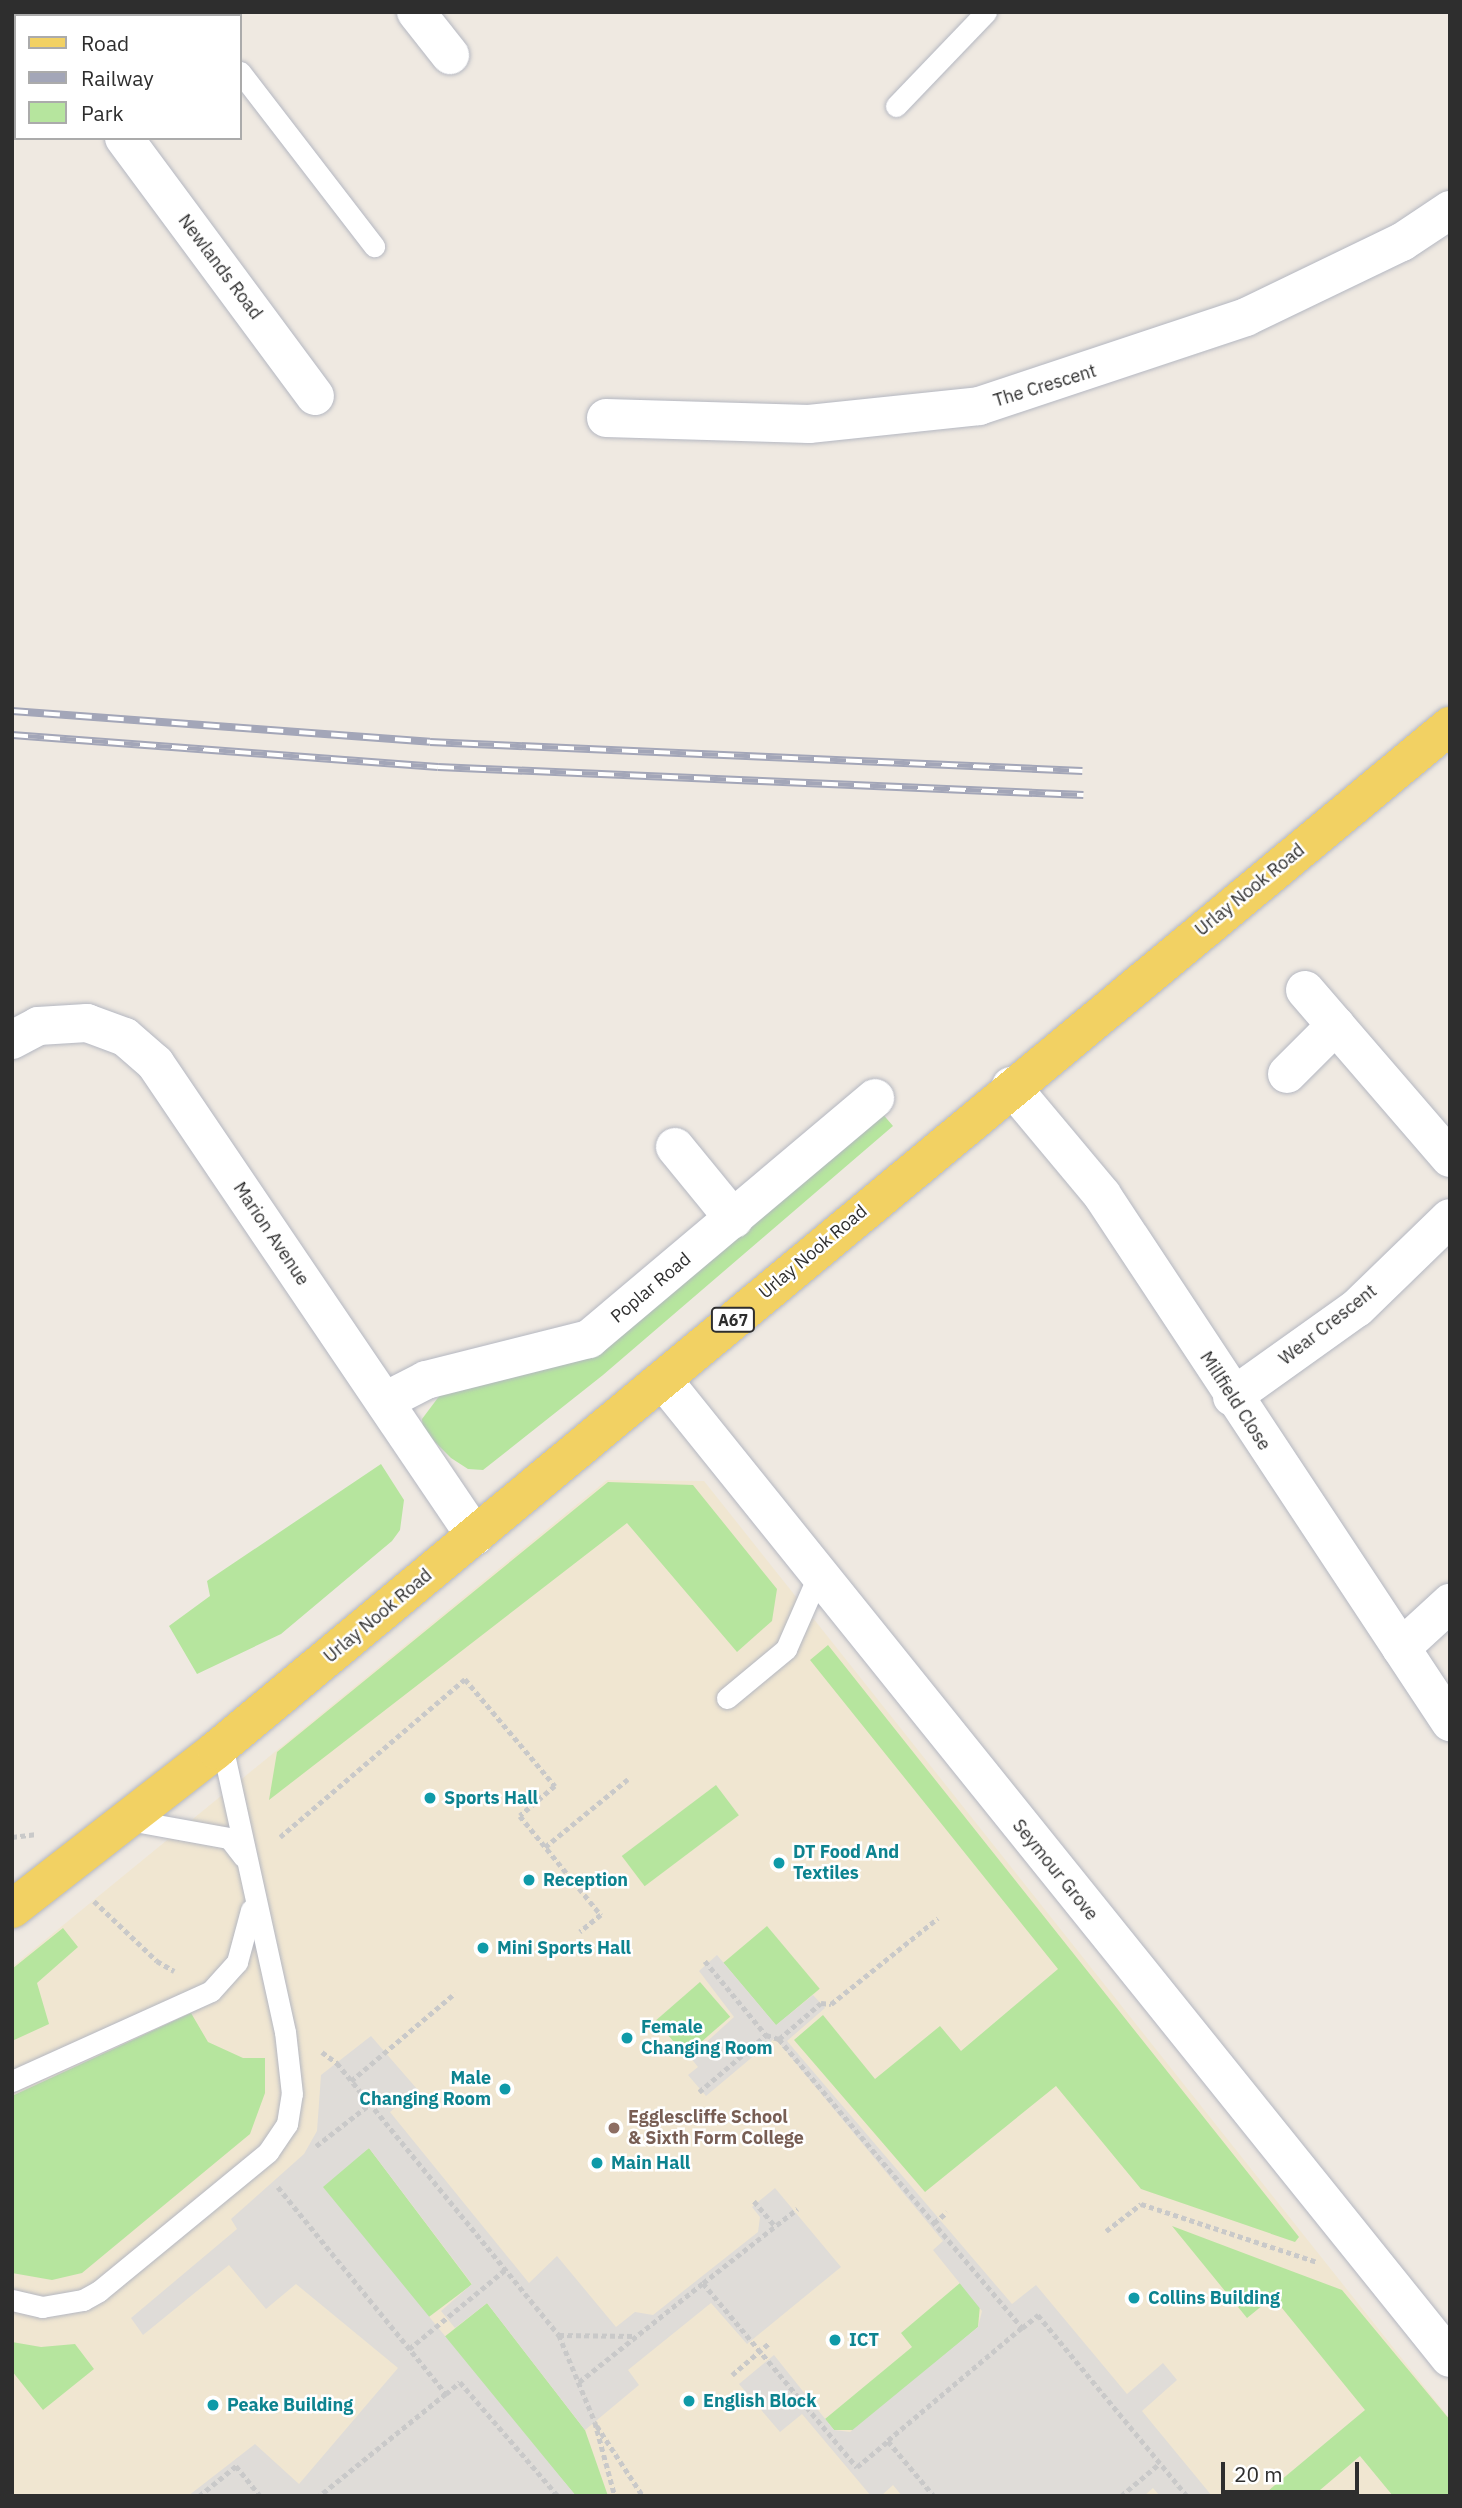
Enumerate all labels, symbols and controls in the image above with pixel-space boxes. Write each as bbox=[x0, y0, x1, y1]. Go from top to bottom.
legend bbox=[14, 14, 242, 140]
text: Road bbox=[81, 29, 129, 57]
text: Railway bbox=[81, 64, 154, 92]
text: Park bbox=[81, 99, 124, 127]
street label: Newlands Road bbox=[173, 210, 267, 324]
street label: The Crescent bbox=[991, 360, 1099, 412]
street label: Urlay Nook Road bbox=[1191, 839, 1309, 941]
street label: Marion Avenue bbox=[228, 1178, 314, 1290]
street label: Urlay Nook Road bbox=[755, 1201, 871, 1303]
street label: Poplar Road bbox=[607, 1248, 695, 1328]
street label: Wear Crescent bbox=[1275, 1280, 1381, 1370]
road number: A67 bbox=[710, 1308, 756, 1332]
street label: Millfield Close bbox=[1195, 1348, 1275, 1454]
street label: Urlay Nook Road bbox=[320, 1565, 436, 1667]
place label: Sports Hall bbox=[444, 1787, 538, 1809]
marker: Sports Hall bbox=[422, 1790, 438, 1806]
street label: Seymour Grove bbox=[1008, 1815, 1102, 1925]
place label: DT Food And Textiles bbox=[793, 1842, 899, 1884]
marker: DT Food And Textiles bbox=[771, 1855, 787, 1871]
place label: Reception bbox=[543, 1869, 628, 1891]
marker: Reception bbox=[521, 1872, 537, 1888]
place label: Mini Sports Hall bbox=[497, 1937, 631, 1959]
marker: Mini Sports Hall bbox=[475, 1940, 491, 1956]
place label: Female Changing Room bbox=[641, 2017, 773, 2060]
marker: Female Changing Room bbox=[619, 2030, 635, 2046]
place label: Male Changing Room bbox=[359, 2068, 491, 2110]
marker: Male Changing Room bbox=[497, 2081, 513, 2097]
place label: Egglescliffe School & Sixth Form College bbox=[628, 2107, 804, 2150]
marker: Egglescliffe School & Sixth Form College bbox=[606, 2120, 622, 2136]
place label: Main Hall bbox=[611, 2152, 690, 2174]
marker: Main Hall bbox=[589, 2155, 605, 2171]
place label: Collins Building bbox=[1148, 2287, 1280, 2309]
marker: Collins Building bbox=[1126, 2290, 1142, 2306]
place label: ICT bbox=[849, 2329, 879, 2351]
marker: ICT bbox=[827, 2332, 843, 2348]
place label: English Block bbox=[703, 2390, 817, 2412]
marker: English Block bbox=[681, 2393, 697, 2409]
place label: Peake Building bbox=[227, 2394, 353, 2416]
marker: Peake Building bbox=[205, 2397, 221, 2413]
scale bar bbox=[1224, 2448, 1362, 2492]
text: 20 m bbox=[1234, 2460, 1283, 2488]

